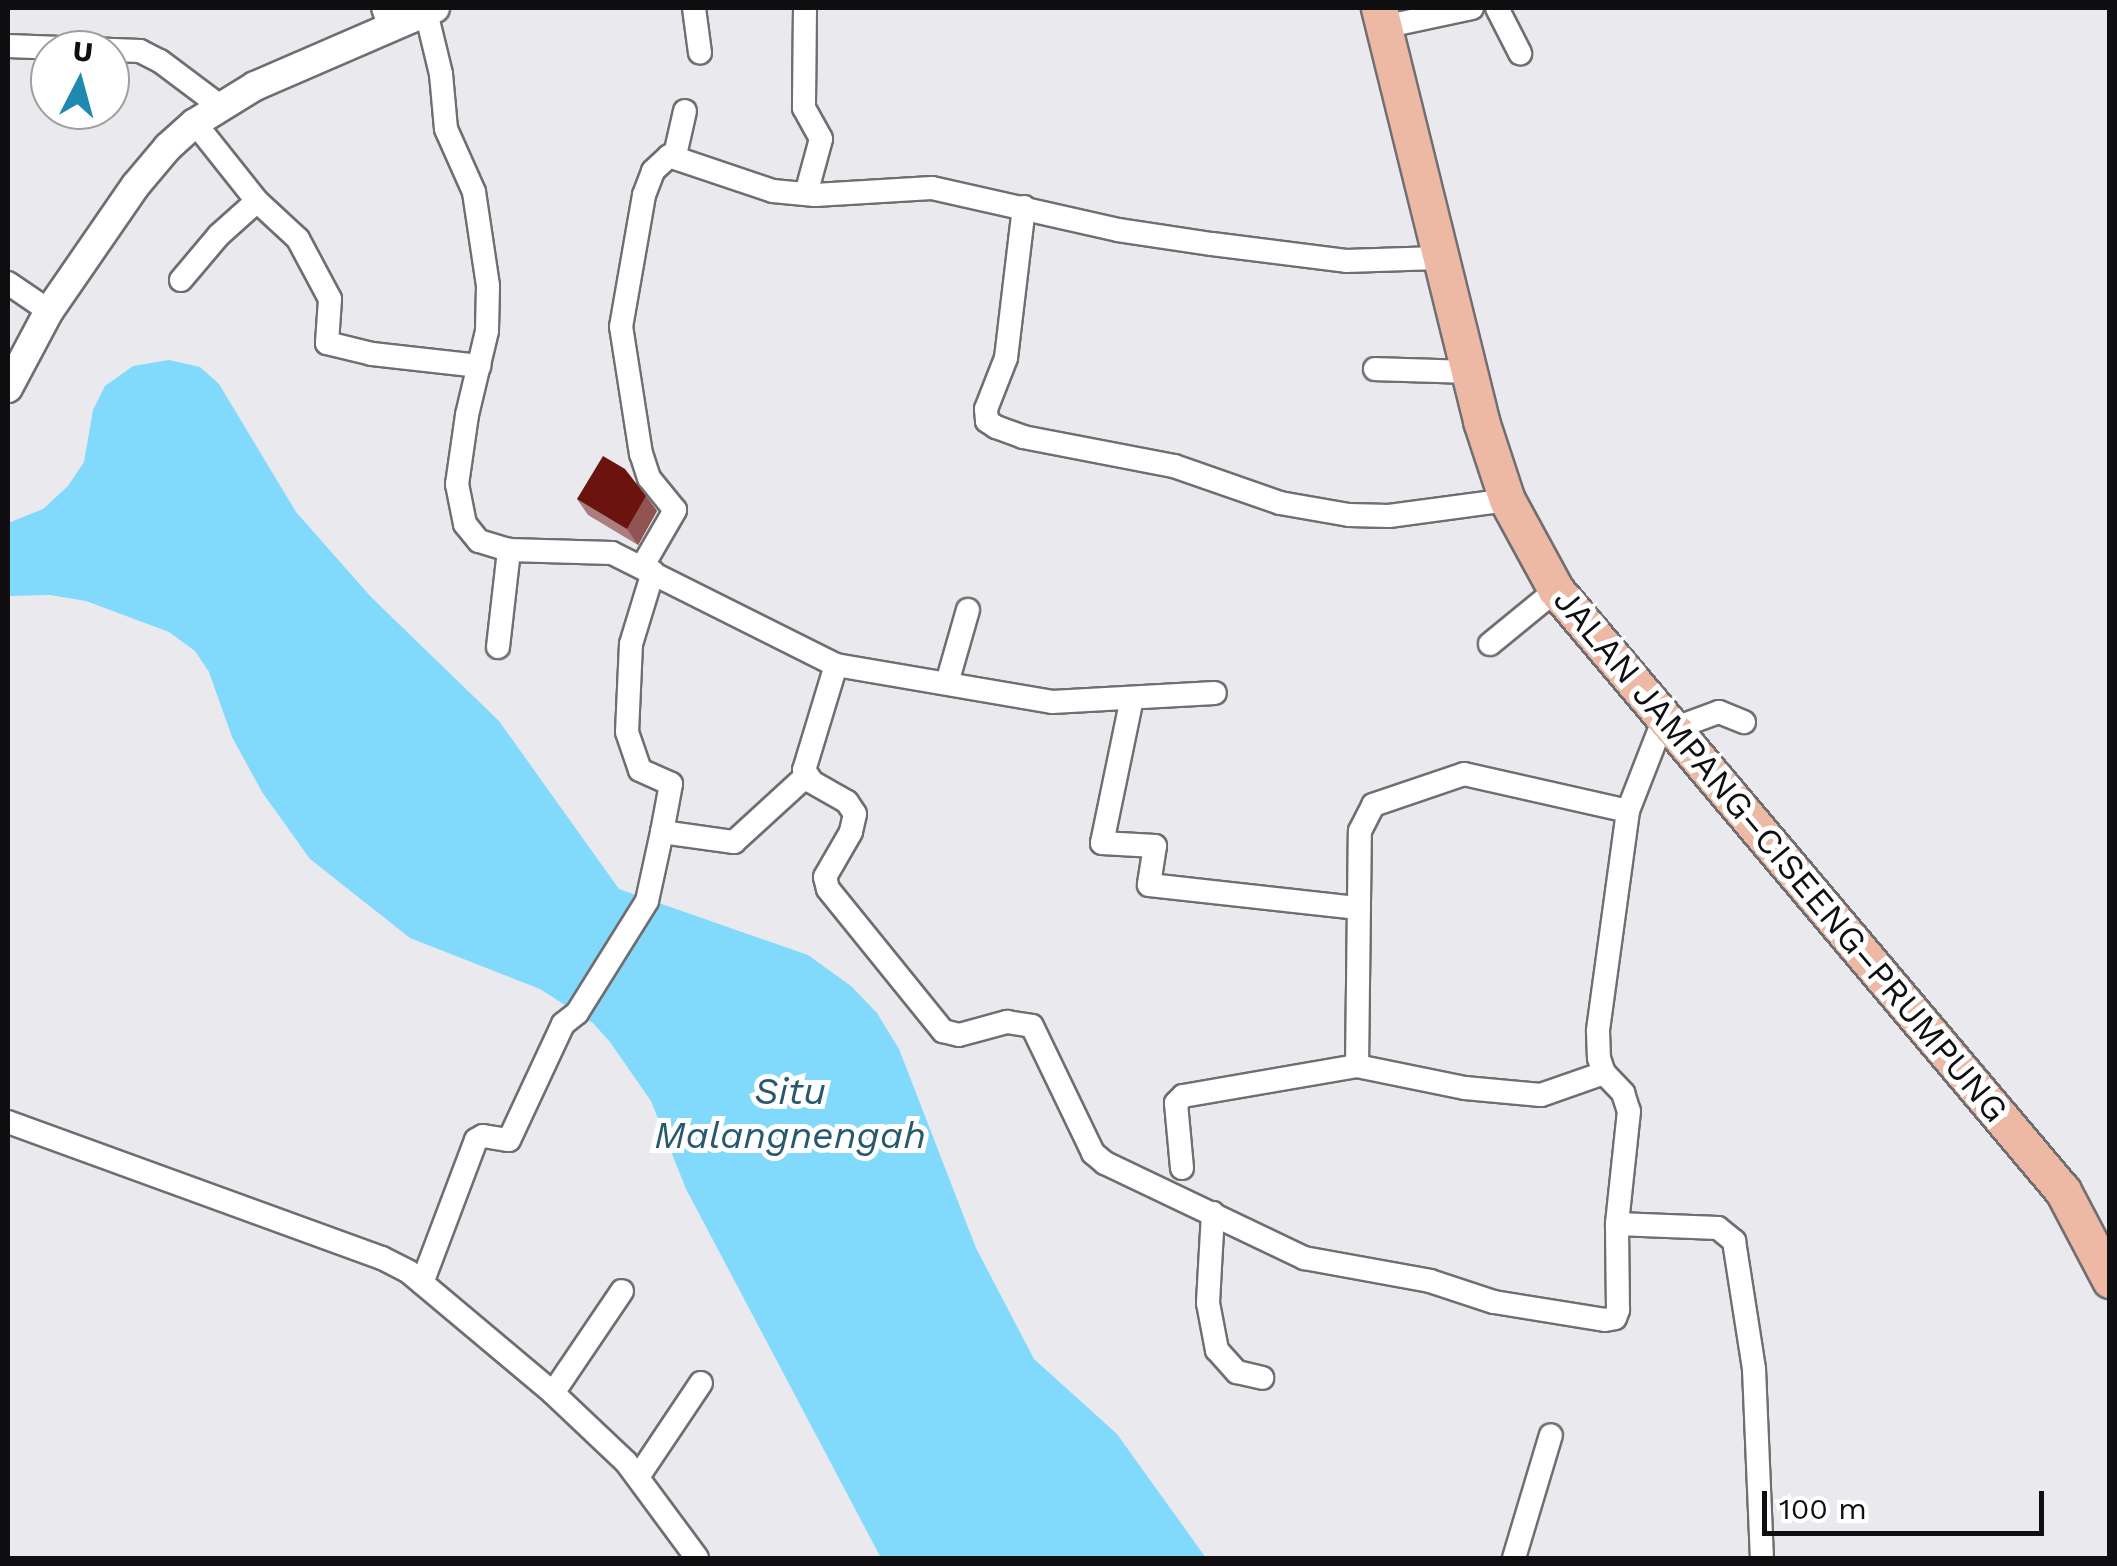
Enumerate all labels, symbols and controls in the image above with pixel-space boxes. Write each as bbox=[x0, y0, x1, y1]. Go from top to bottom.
north arrow bbox=[30, 30, 130, 130]
text: U bbox=[71, 34, 95, 69]
street label: JALAN JAMPANG–CISEENG–PRUMPUNG bbox=[1545, 579, 2017, 1131]
water label: Situ Malangnengah bbox=[654, 1069, 926, 1158]
scale bar bbox=[1767, 1471, 2050, 1533]
text: 100 m bbox=[1779, 1491, 1867, 1526]

